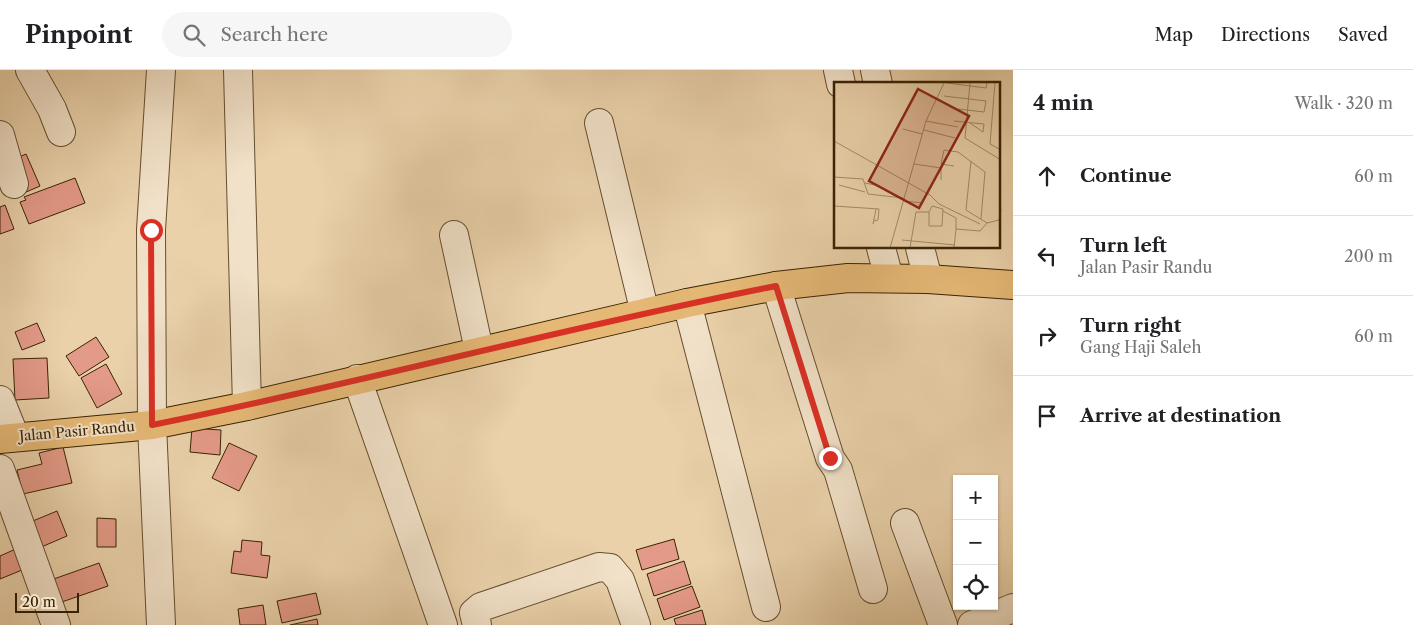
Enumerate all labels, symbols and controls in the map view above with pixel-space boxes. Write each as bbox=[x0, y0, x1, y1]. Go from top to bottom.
search box bbox=[162, 12, 512, 57]
text: Pinpoint bbox=[25, 20, 132, 49]
icon: search bbox=[180, 21, 208, 49]
text: Search here bbox=[220, 23, 328, 46]
text: Map bbox=[1154, 24, 1193, 46]
text: Directions bbox=[1221, 24, 1310, 46]
text: Saved bbox=[1338, 24, 1388, 46]
inset map bbox=[834, 82, 1001, 249]
text: 4 min bbox=[1033, 90, 1094, 115]
text: Walk · 320 m bbox=[1294, 93, 1393, 113]
icon: ahead bbox=[1033, 162, 1061, 190]
text: Continue bbox=[1080, 164, 1172, 187]
text: 60 m bbox=[1354, 166, 1393, 186]
route start bbox=[140, 219, 163, 242]
text: Turn left bbox=[1080, 234, 1167, 257]
icon: left bbox=[1033, 242, 1061, 270]
text: 200 m bbox=[1344, 246, 1393, 266]
text: Jalan Pasir Randu bbox=[1080, 257, 1212, 277]
text: Turn right bbox=[1080, 314, 1181, 337]
icon: right bbox=[1033, 322, 1061, 350]
text: 60 m bbox=[1354, 326, 1393, 346]
text: Gang Haji Saleh bbox=[1080, 337, 1201, 357]
icon: arrive bbox=[1033, 402, 1061, 430]
text: Arrive at destination bbox=[1080, 404, 1281, 427]
street label: Jalan Pasir Randu bbox=[17, 417, 136, 445]
route end bbox=[819, 447, 842, 470]
map controls bbox=[953, 475, 998, 610]
button: + bbox=[953, 475, 998, 520]
button: − bbox=[953, 520, 998, 565]
button: locate bbox=[953, 565, 998, 610]
scale bar bbox=[15, 590, 79, 613]
text: 20 m bbox=[22, 593, 56, 611]

